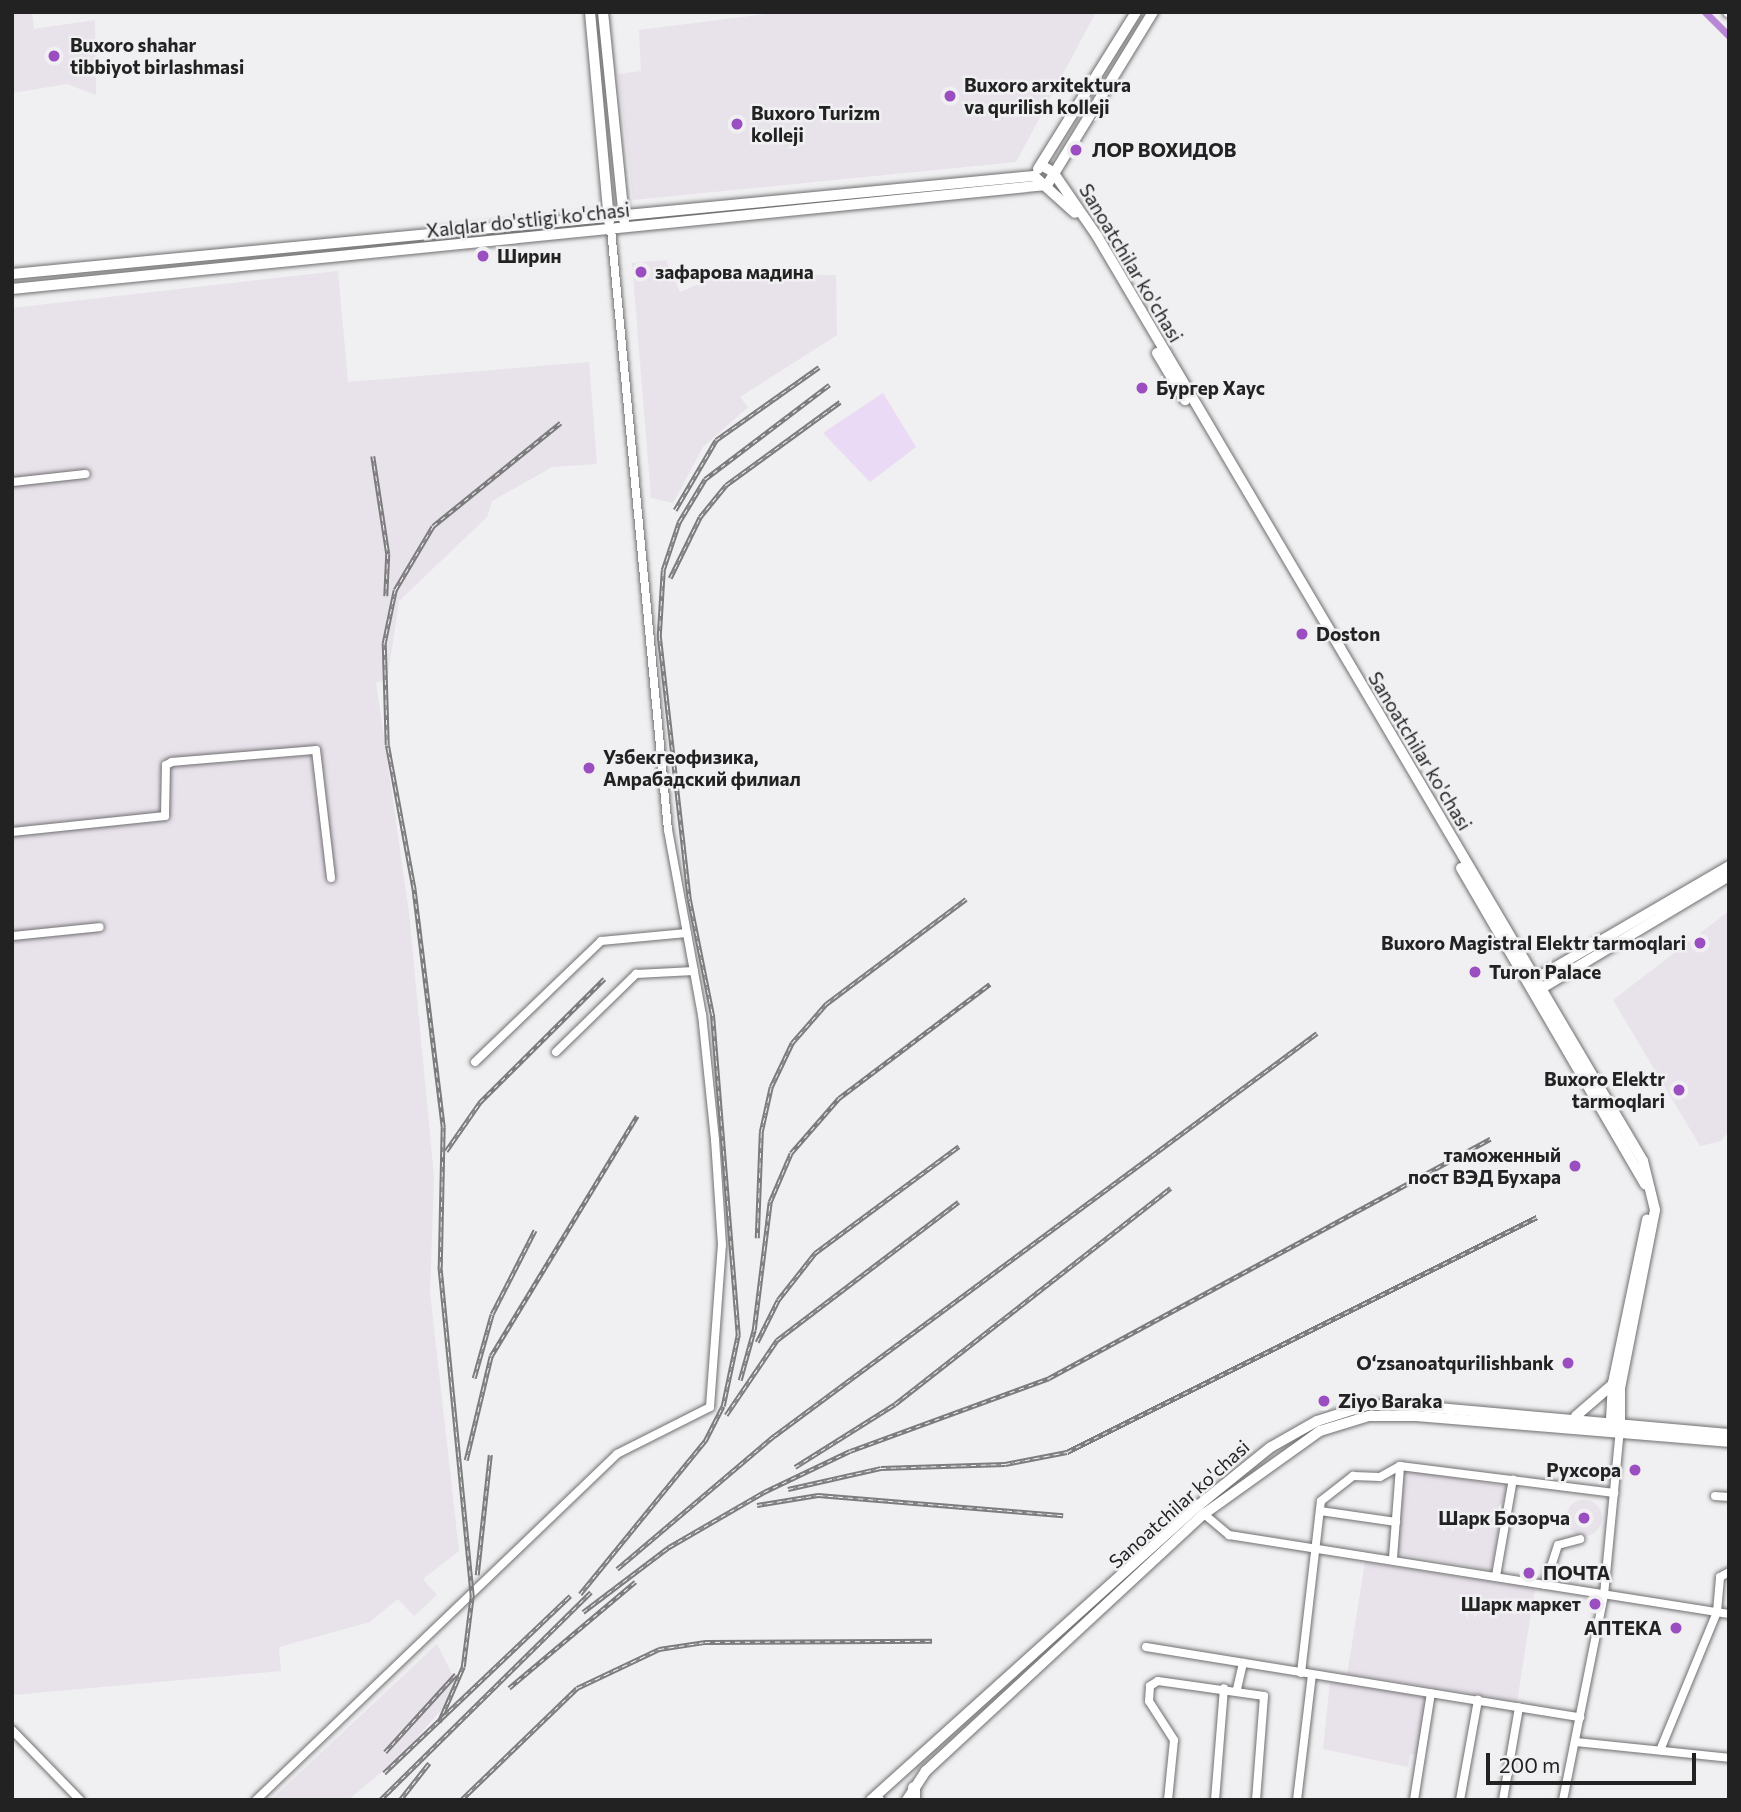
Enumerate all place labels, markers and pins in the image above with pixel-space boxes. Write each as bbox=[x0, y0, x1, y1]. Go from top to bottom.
place label: Buxoro shahar tibbiyot birlashmasi bbox=[70, 34, 244, 78]
marker: Buxoro shahar tibbiyot birlashmasi bbox=[44, 46, 64, 66]
place label: Buxoro arxitektura va qurilish kolleji bbox=[964, 74, 1131, 118]
marker: Buxoro arxitektura va qurilish kolleji bbox=[942, 88, 958, 104]
place label: Buxoro Turizm kolleji bbox=[751, 102, 880, 146]
marker: Buxoro Turizm kolleji bbox=[729, 116, 745, 132]
place label: ЛОР ВОХИДОВ bbox=[1092, 139, 1236, 161]
marker: ЛОР ВОХИДОВ bbox=[1066, 140, 1086, 160]
place label: Ширин bbox=[497, 245, 561, 267]
marker: Ширин bbox=[475, 248, 491, 264]
place label: зафарова мадина bbox=[655, 261, 814, 283]
marker: зафарова мадина bbox=[633, 264, 649, 280]
place label: Бургер Хаус bbox=[1156, 377, 1265, 399]
marker: Бургер Хаус bbox=[1134, 380, 1150, 396]
place label: Doston bbox=[1316, 623, 1380, 645]
marker: Doston bbox=[1294, 626, 1310, 642]
place label: Узбекгеофизика, Амрабадский филиал bbox=[603, 746, 801, 790]
marker: Узбекгеофизика, Амрабадский филиал bbox=[581, 760, 597, 776]
place label: Buxoro Magistral Elektr tarmoqlari bbox=[1381, 932, 1686, 954]
marker: Buxoro Magistral Elektr tarmoqlari bbox=[1692, 935, 1708, 951]
place label: Turon Palace bbox=[1489, 961, 1601, 983]
marker: Turon Palace bbox=[1467, 964, 1483, 980]
place label: Buxoro Elektr tarmoqlari bbox=[1544, 1068, 1665, 1112]
marker: Buxoro Elektr tarmoqlari bbox=[1671, 1082, 1687, 1098]
place label: таможенный пост ВЭД Бухара bbox=[1408, 1144, 1561, 1188]
marker: таможенный пост ВЭД Бухара bbox=[1567, 1158, 1583, 1174]
place label: Oʻzsanoatqurilishbank bbox=[1356, 1352, 1554, 1374]
marker: Oʻzsanoatqurilishbank bbox=[1560, 1355, 1576, 1371]
place label: Ziyo Baraka bbox=[1338, 1390, 1443, 1412]
marker: Ziyo Baraka bbox=[1316, 1393, 1332, 1409]
place label: Рухсора bbox=[1546, 1459, 1621, 1481]
marker: Рухсора bbox=[1627, 1462, 1643, 1478]
place label: Шарк Бозорча bbox=[1438, 1507, 1570, 1529]
marker: Шарк Бозорча bbox=[1576, 1510, 1592, 1526]
place label: ПОЧТА bbox=[1543, 1562, 1610, 1584]
marker: ПОЧТА bbox=[1521, 1565, 1537, 1581]
place label: Шарк маркет bbox=[1461, 1593, 1581, 1615]
marker: Шарк маркет bbox=[1587, 1596, 1603, 1612]
place label: АПТЕКА bbox=[1584, 1617, 1662, 1639]
marker: АПТЕКА bbox=[1668, 1620, 1684, 1636]

